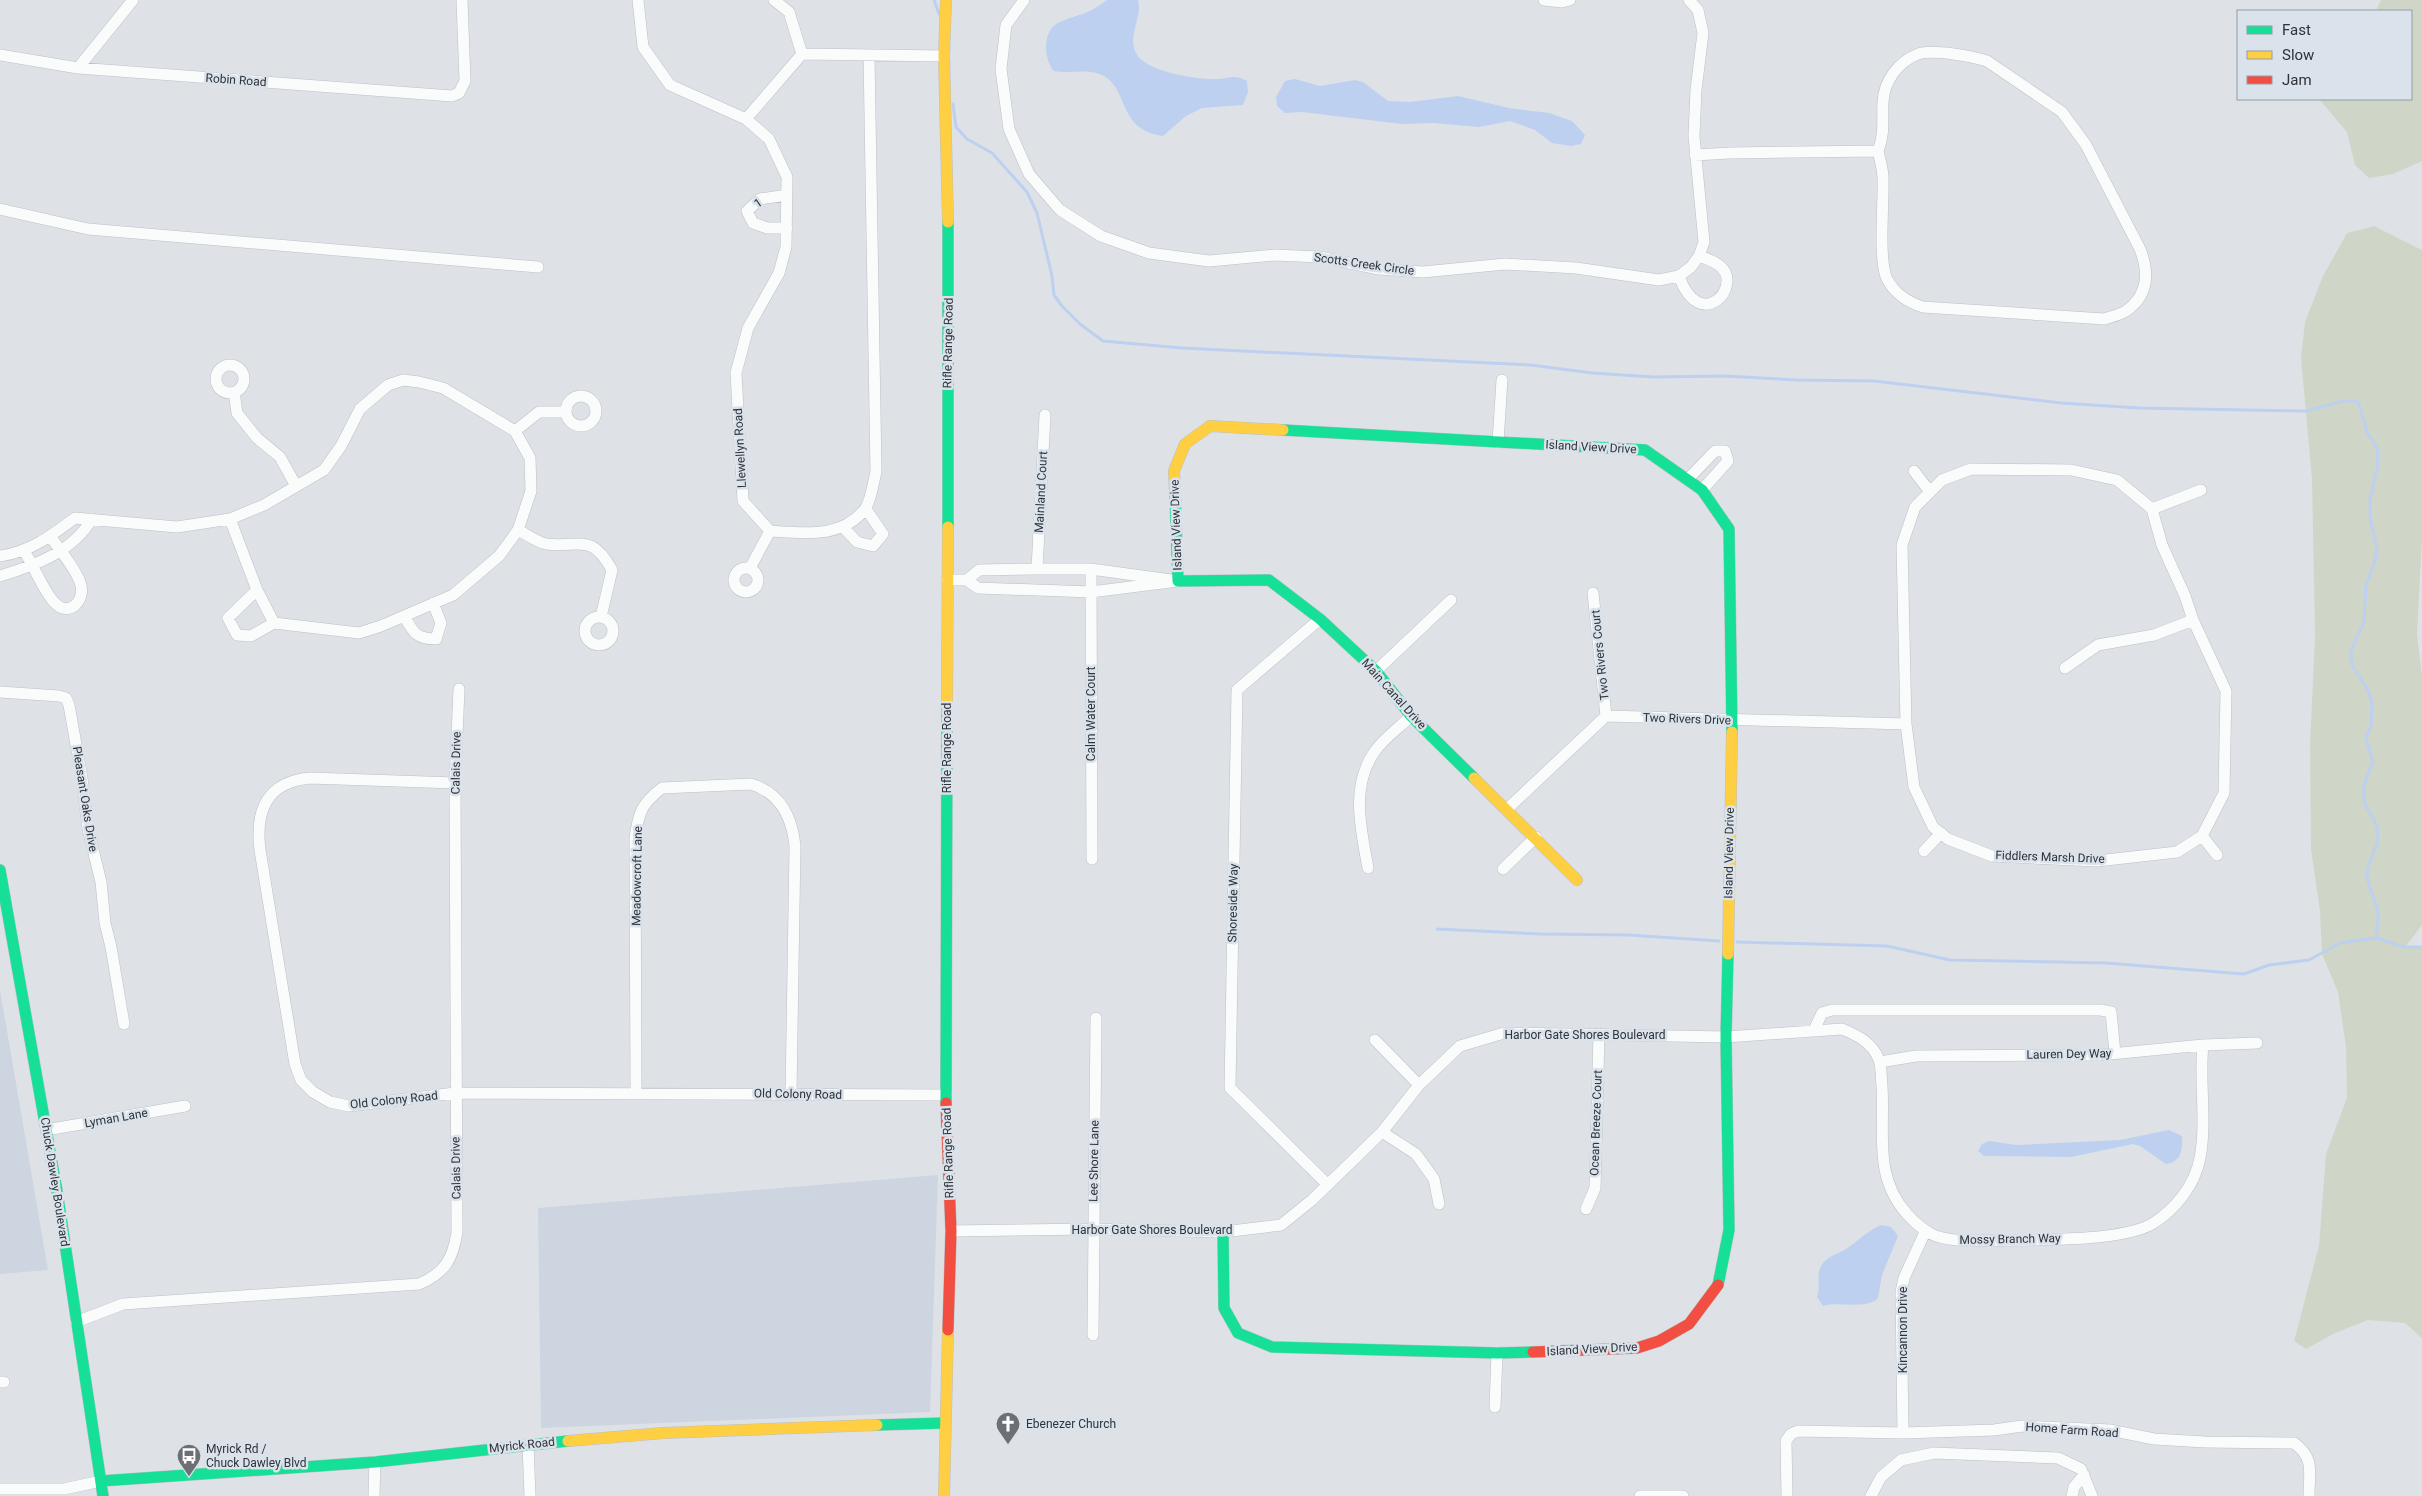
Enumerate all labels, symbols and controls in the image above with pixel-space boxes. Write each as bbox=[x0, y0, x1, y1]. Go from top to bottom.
legend bbox=[2237, 10, 2412, 100]
text: Fast bbox=[2282, 21, 2311, 39]
text: Slow bbox=[2282, 46, 2314, 64]
street label: Robin Road bbox=[205, 71, 267, 89]
text: Jam bbox=[2282, 71, 2312, 89]
street label: 1 bbox=[751, 195, 765, 211]
street label: Scotts Creek Circle bbox=[1313, 250, 1415, 278]
street label: Rifle Range Road bbox=[940, 298, 956, 388]
street label: Llewellyn Road bbox=[731, 408, 749, 488]
street label: Island View Drive bbox=[1545, 438, 1637, 456]
street label: Mainland Court bbox=[1032, 451, 1050, 533]
street label: Island View Drive bbox=[1167, 479, 1185, 571]
street label: Two Rivers Court bbox=[1588, 609, 1612, 701]
street label: Main Canal Drive bbox=[1359, 656, 1429, 732]
street label: Calm Water Court bbox=[1084, 667, 1098, 761]
street label: Rifle Range Road bbox=[940, 703, 954, 793]
street label: Two Rivers Drive bbox=[1643, 710, 1731, 728]
street label: Calais Drive bbox=[448, 731, 464, 795]
street label: Pleasant Oaks Drive bbox=[70, 745, 100, 853]
street label: Island View Drive bbox=[1721, 807, 1737, 899]
street label: Meadowcroft Lane bbox=[629, 826, 645, 926]
street label: Fiddlers Marsh Drive bbox=[1995, 848, 2105, 866]
street label: Shoreside Way bbox=[1225, 863, 1241, 942]
street label: Harbor Gate Shores Boulevard bbox=[1505, 1028, 1665, 1042]
street label: Lauren Dey Way bbox=[2026, 1046, 2112, 1062]
street label: Ocean Breeze Court bbox=[1587, 1070, 1605, 1176]
street label: Old Colony Road bbox=[754, 1086, 842, 1102]
street label: Old Colony Road bbox=[349, 1088, 439, 1112]
street label: Lyman Lane bbox=[83, 1106, 149, 1130]
street label: Rifle Range Road bbox=[939, 1107, 957, 1199]
street label: Chuck Dawley Boulevard bbox=[38, 1116, 72, 1248]
street label: Lee Shore Lane bbox=[1086, 1120, 1102, 1202]
street label: Calais Drive bbox=[448, 1136, 464, 1200]
street label: Harbor Gate Shores Boulevard bbox=[1072, 1223, 1232, 1237]
street label: Mossy Branch Way bbox=[1959, 1231, 2061, 1247]
street label: Kincannon Drive bbox=[1896, 1287, 1910, 1373]
street label: Island View Drive bbox=[1546, 1340, 1638, 1358]
church icon: Ebenezer Church bbox=[995, 1411, 1021, 1445]
place label: Ebenezer Church bbox=[1026, 1417, 1116, 1431]
street label: Home Farm Road bbox=[2025, 1420, 2119, 1440]
street label: Myrick Road bbox=[488, 1435, 556, 1455]
place label: Myrick Rd / Chuck Dawley Blvd bbox=[206, 1442, 307, 1470]
bus stop icon: Myrick Rd / Chuck Dawley Blvd bbox=[176, 1443, 202, 1477]

